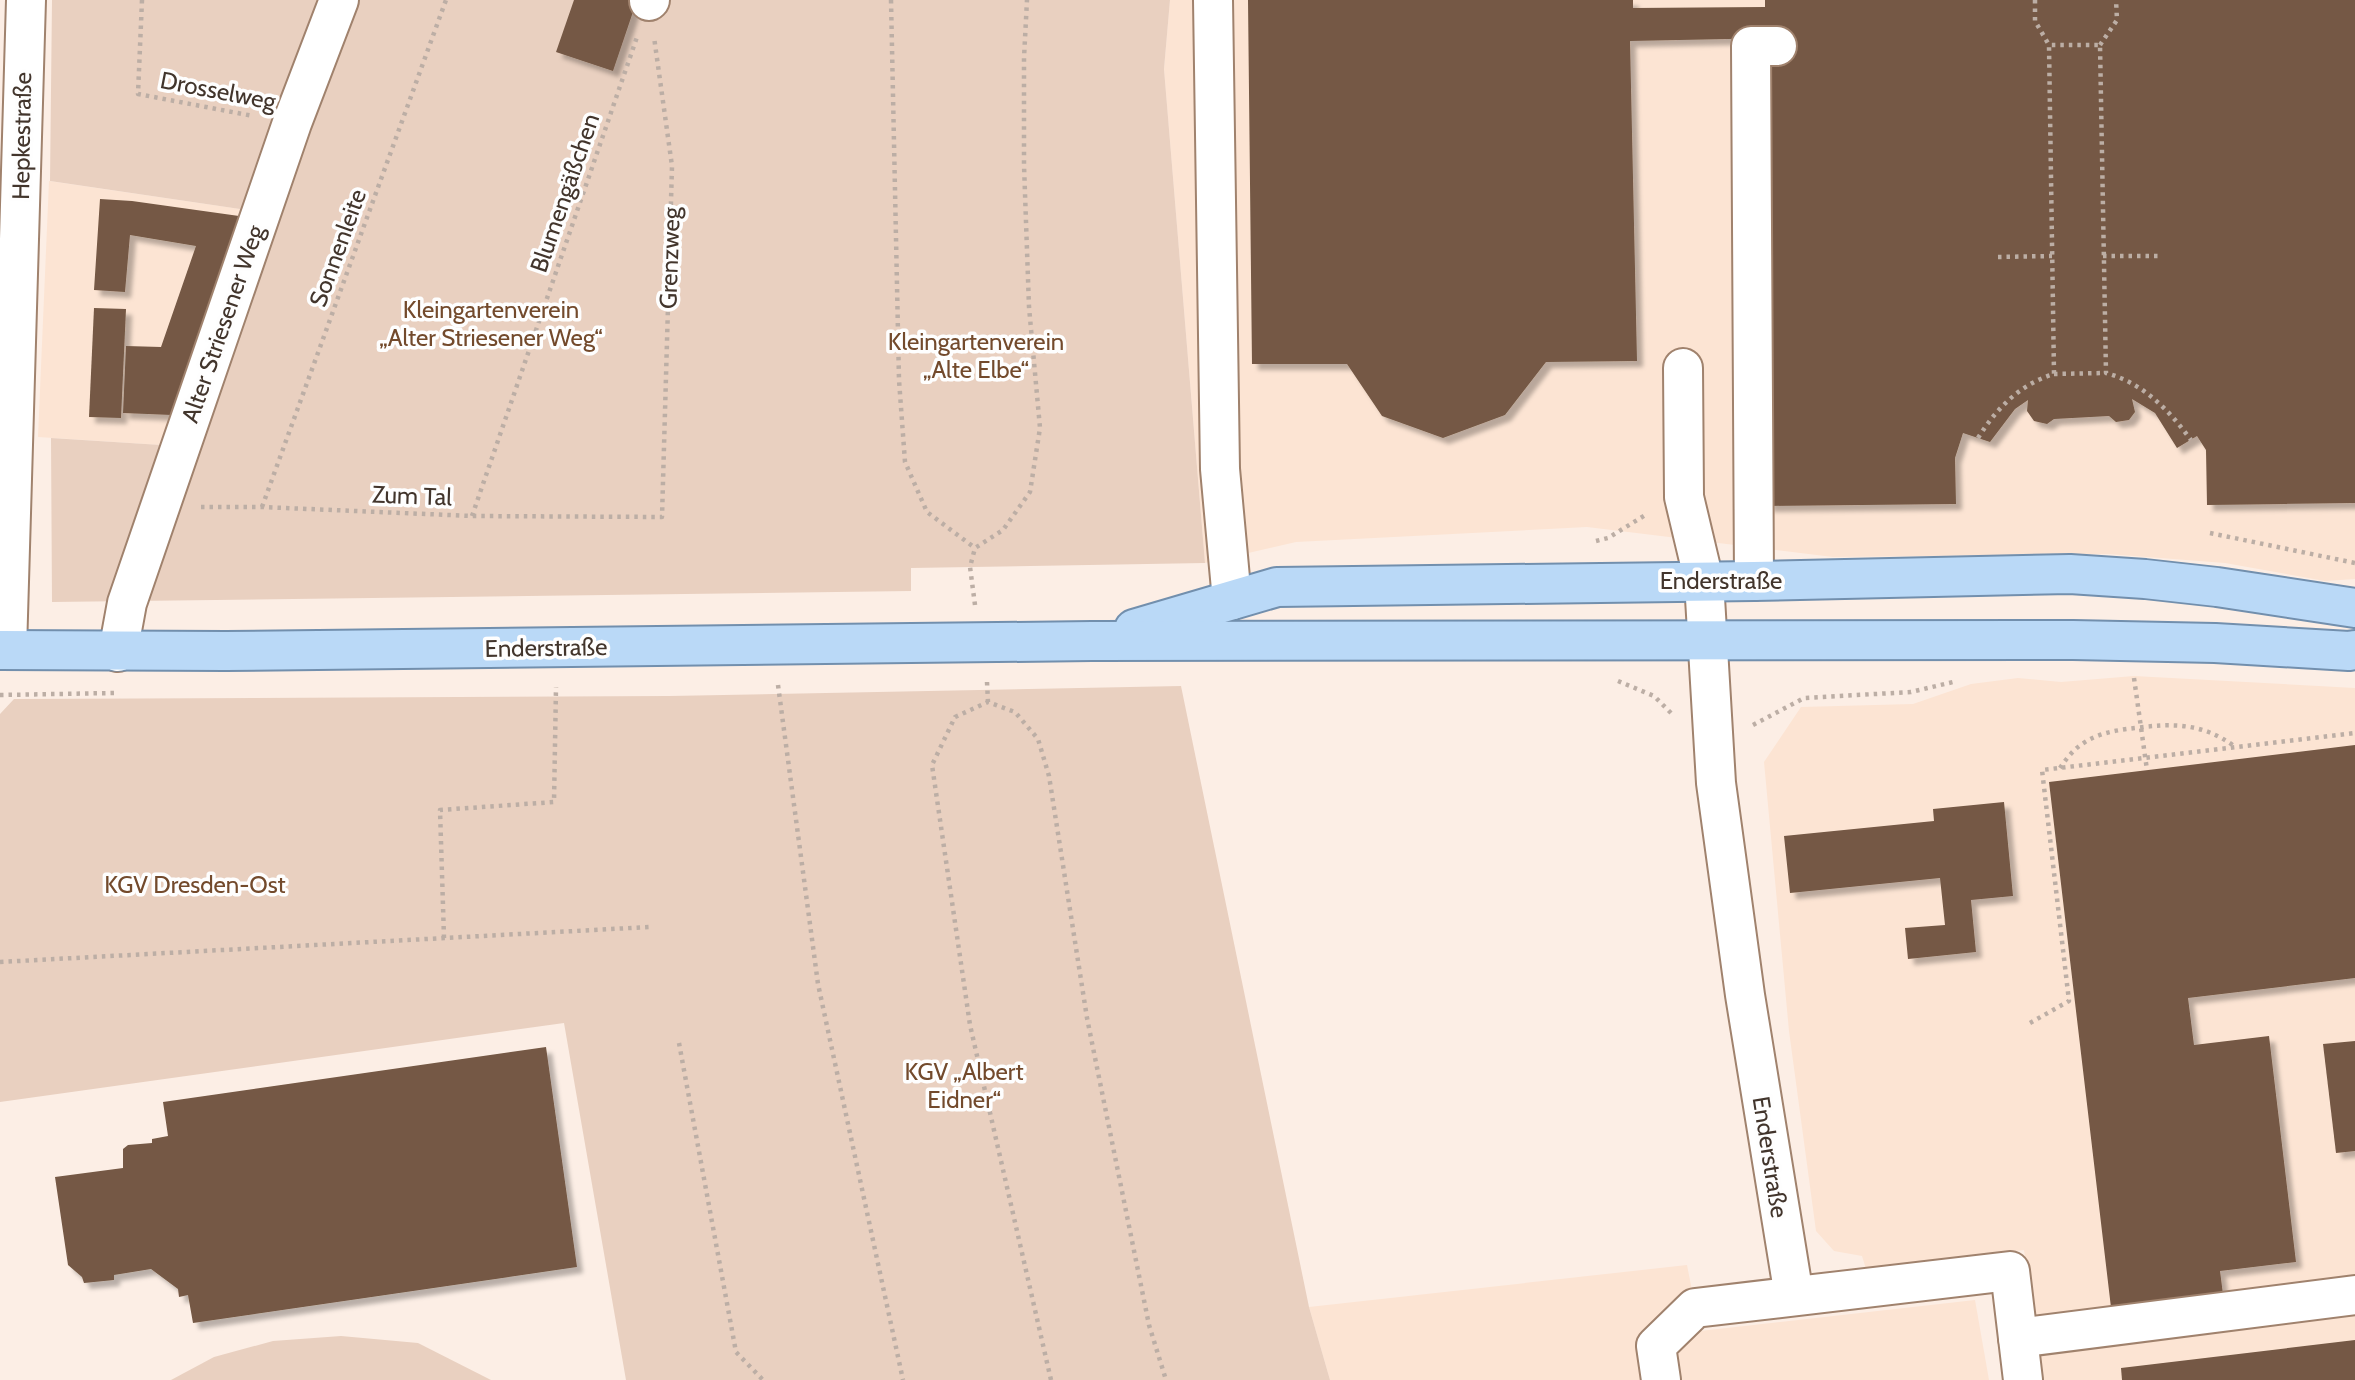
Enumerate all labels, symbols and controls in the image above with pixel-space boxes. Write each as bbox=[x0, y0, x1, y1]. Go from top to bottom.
street label: Drosselweg bbox=[158, 65, 279, 116]
street label: Hepkestraße bbox=[6, 72, 37, 200]
street label: Blumengäßchen bbox=[524, 110, 605, 276]
street label: Sonnenleite bbox=[303, 185, 372, 311]
street label: Grenzweg bbox=[653, 206, 686, 309]
street label: Alter Striesener Weg bbox=[175, 220, 270, 426]
park label: Kleingartenverein „Alter Striesener Weg“ bbox=[379, 295, 603, 352]
park label: Kleingartenverein „Alte Elbe“ bbox=[888, 327, 1064, 384]
street label: Zum Tal bbox=[372, 480, 453, 511]
street label: Enderstraße bbox=[1660, 566, 1782, 595]
street label: Enderstraße bbox=[484, 632, 608, 663]
park label: KGV Dresden-Ost bbox=[104, 870, 286, 899]
park label: KGV „Albert Eidner“ bbox=[904, 1057, 1024, 1114]
street label: Enderstraße bbox=[1747, 1094, 1794, 1220]

